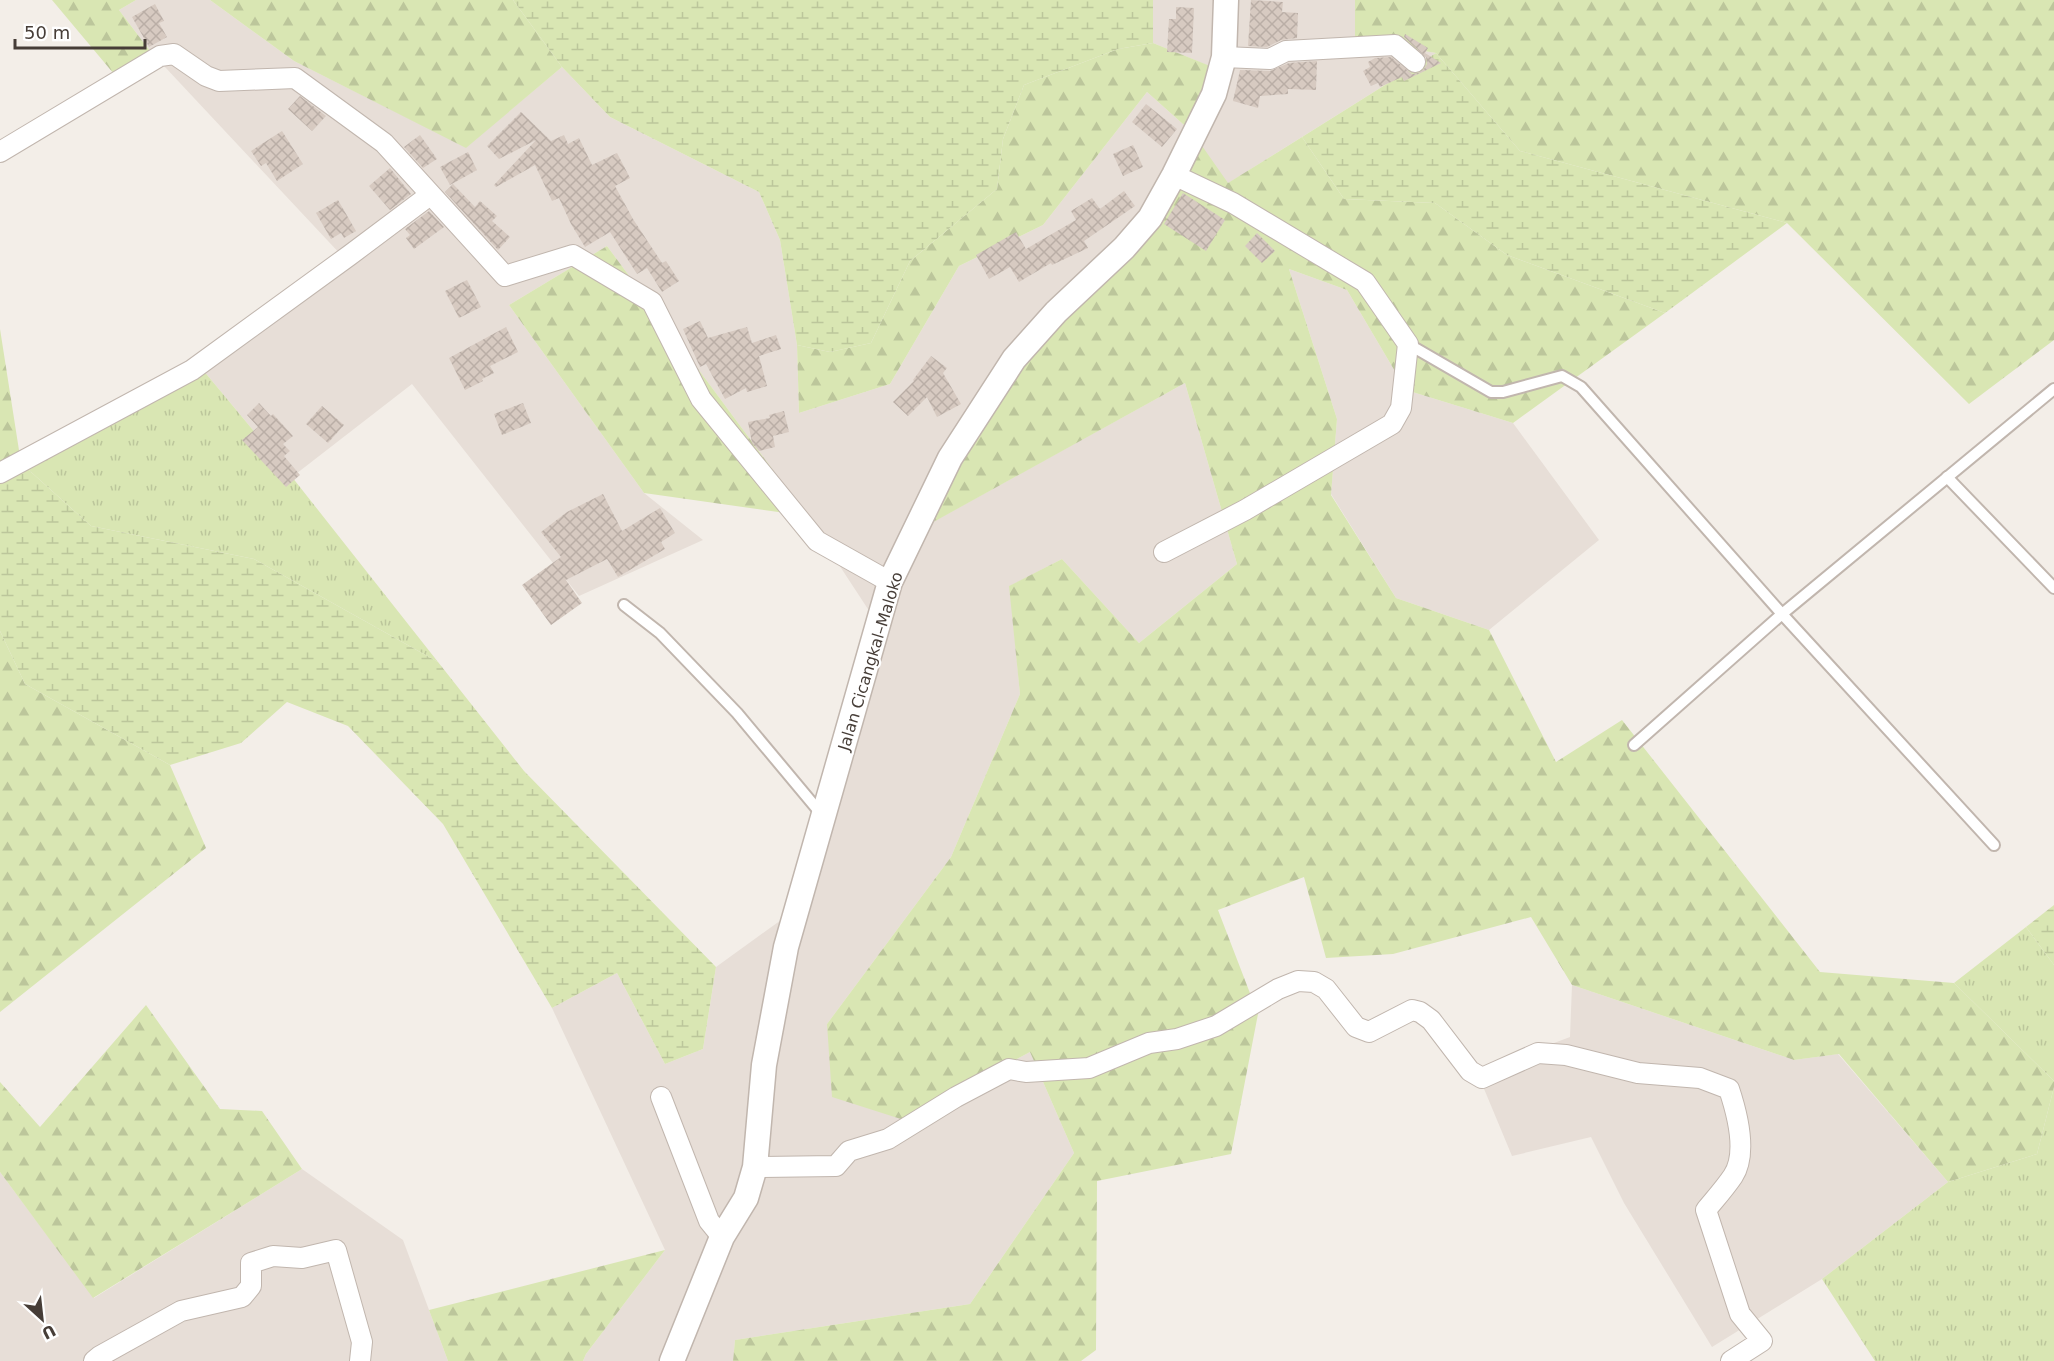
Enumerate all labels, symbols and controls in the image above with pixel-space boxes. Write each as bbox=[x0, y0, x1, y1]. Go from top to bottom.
scale bar bbox=[15, 12, 146, 50]
text: 50 m bbox=[24, 22, 70, 43]
street label: Jalan Cicangkal–Maloko bbox=[834, 569, 907, 754]
north arrow bbox=[12, 1289, 72, 1349]
text: U bbox=[38, 1321, 59, 1343]

